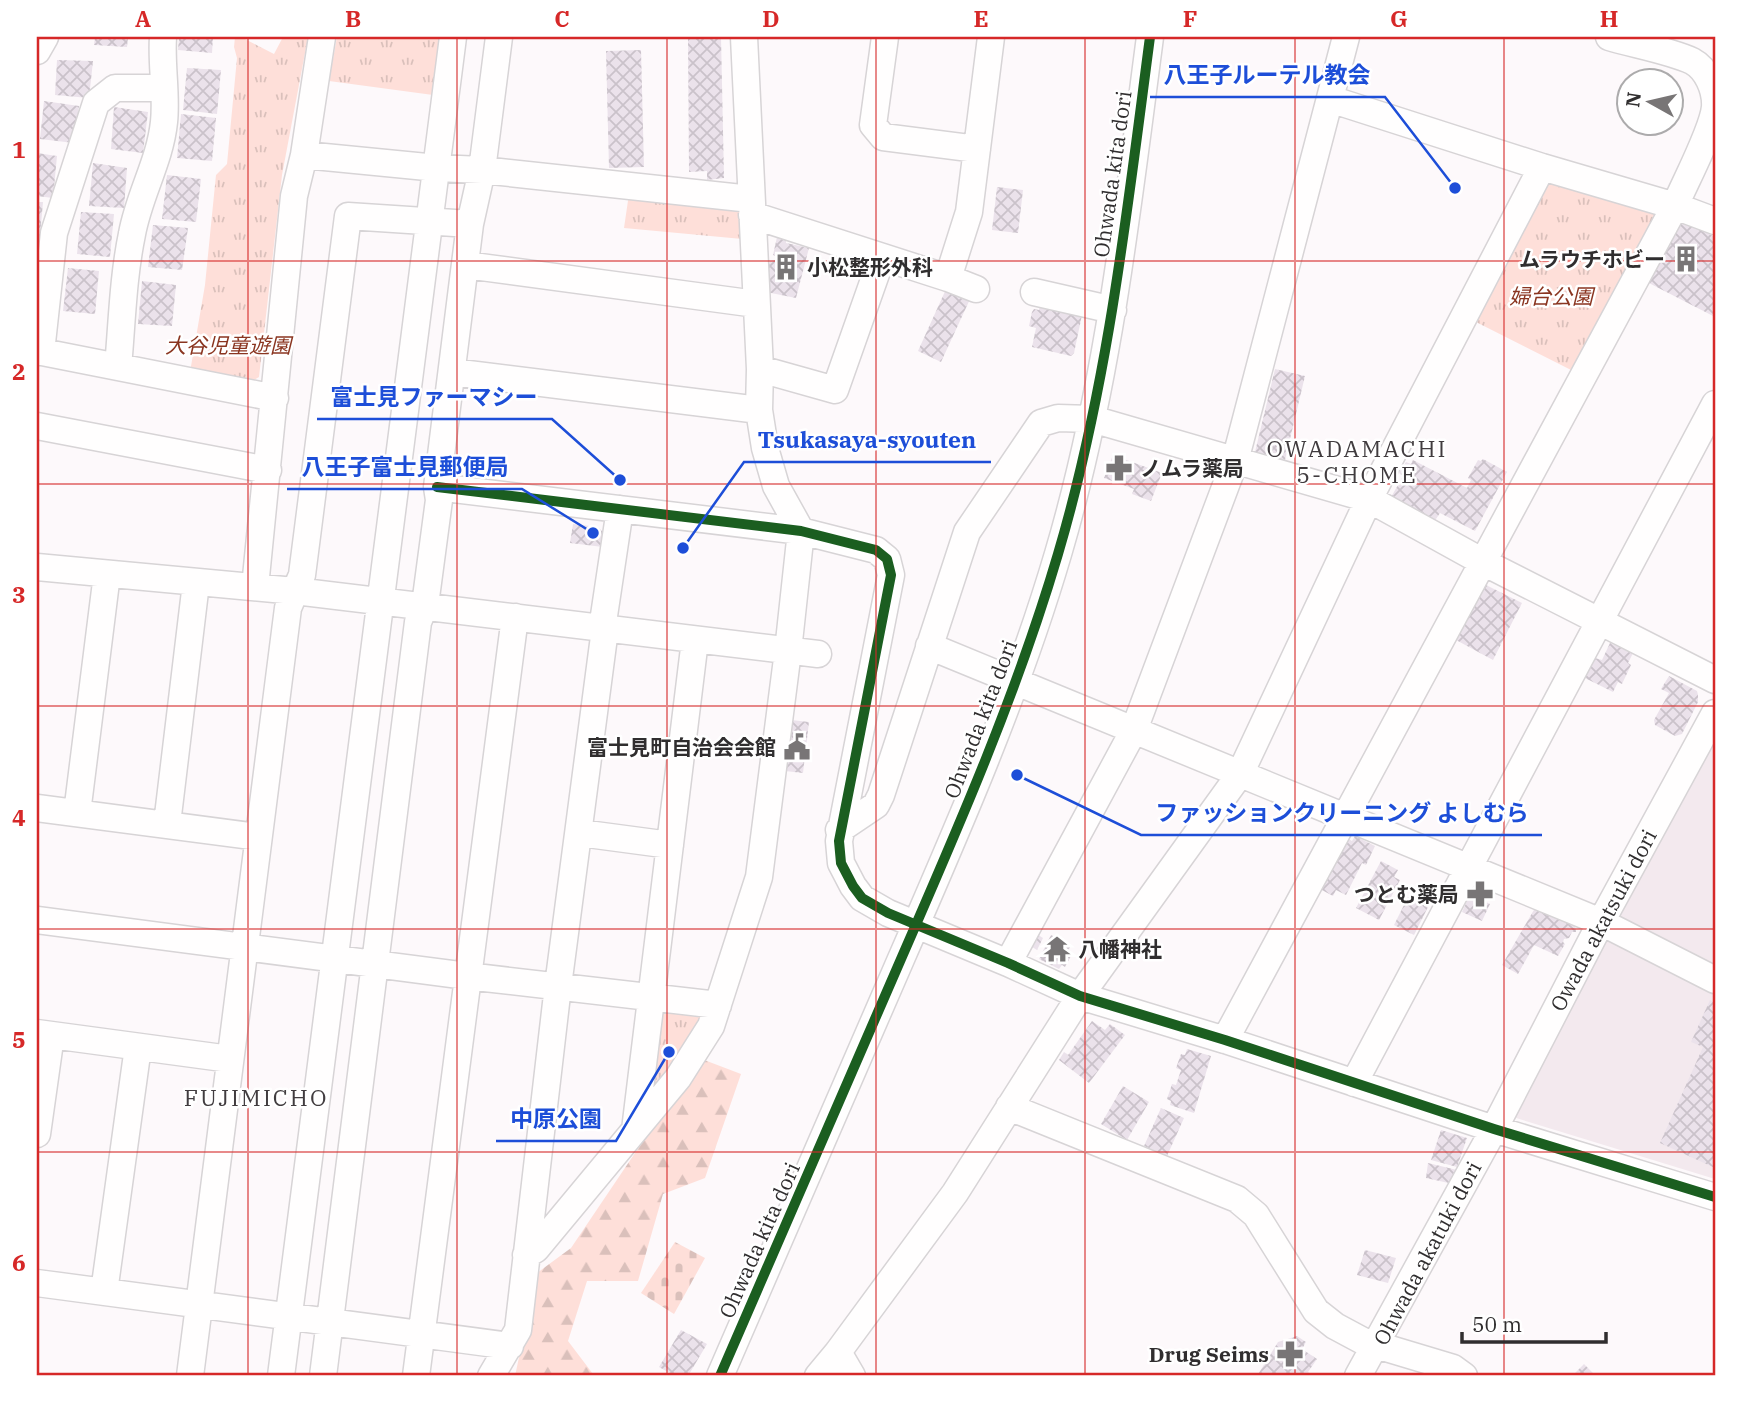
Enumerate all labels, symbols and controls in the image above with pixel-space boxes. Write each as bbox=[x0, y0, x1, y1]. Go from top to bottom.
text: A bbox=[135, 3, 151, 33]
text: B bbox=[345, 3, 361, 33]
text: C bbox=[554, 3, 570, 33]
text: D bbox=[762, 3, 780, 33]
text: E bbox=[973, 3, 989, 33]
text: F bbox=[1183, 3, 1197, 33]
text: G bbox=[1390, 3, 1408, 33]
text: H bbox=[1600, 3, 1618, 33]
callout: 八王子ルーテル教会 bbox=[1150, 53, 1385, 97]
text: 八王子ルーテル教会 bbox=[1164, 59, 1371, 89]
north arrow bbox=[1616, 66, 1686, 136]
street label: Ohwada kita dori bbox=[1086, 89, 1138, 259]
text: N bbox=[1620, 91, 1646, 109]
text: 1 bbox=[12, 134, 26, 164]
building icon: ムラウチホビー bbox=[1671, 244, 1701, 274]
place label: ムラウチホビー bbox=[1519, 245, 1665, 273]
building icon: 小松整形外科 bbox=[771, 252, 801, 282]
place label: 小松整形外科 bbox=[807, 253, 933, 281]
park label: 婦台公園 bbox=[1509, 282, 1596, 310]
park label: 大谷児童遊園 bbox=[165, 331, 294, 359]
text: 2 bbox=[12, 356, 26, 386]
callout: 富士見ファーマシー bbox=[317, 375, 552, 419]
text: 富士見ファーマシー bbox=[331, 381, 538, 411]
callout: Tsukasaya-syouten bbox=[744, 418, 991, 462]
text: Tsukasaya-syouten bbox=[758, 424, 976, 454]
district label: OWADAMACHI 5-CHOME bbox=[1266, 433, 1448, 489]
callout: 八王子富士見郵便局 bbox=[287, 445, 522, 489]
text: 八王子富士見郵便局 bbox=[302, 451, 509, 481]
pharmacy icon: ノムラ薬局 bbox=[1104, 453, 1134, 483]
place label: ノムラ薬局 bbox=[1140, 454, 1244, 482]
text: 3 bbox=[12, 579, 26, 609]
street label: Ohwada kita dori bbox=[937, 636, 1023, 802]
public building icon: 富士見町自治会会館 bbox=[782, 732, 812, 762]
place label: 富士見町自治会会館 bbox=[587, 733, 776, 761]
callout: ファッションクリーニング よしむら bbox=[1141, 791, 1542, 835]
text: ファッションクリーニング よしむら bbox=[1155, 797, 1529, 827]
text: 4 bbox=[12, 802, 26, 832]
street label: Owada akatsuki dori bbox=[1543, 824, 1663, 1016]
pharmacy icon: つとむ薬局 bbox=[1465, 879, 1495, 909]
place label: つとむ薬局 bbox=[1354, 880, 1459, 908]
temple icon: 八幡神社 bbox=[1042, 934, 1072, 964]
place label: 八幡神社 bbox=[1078, 935, 1162, 963]
text: 5 bbox=[12, 1024, 26, 1054]
district label: FUJIMICHO bbox=[184, 1082, 328, 1112]
callout: 中原公園 bbox=[496, 1097, 616, 1141]
text: 中原公園 bbox=[510, 1103, 602, 1133]
street label: Ohwada akatuki dori bbox=[1367, 1156, 1487, 1350]
street label: Ohwada kita dori bbox=[712, 1158, 806, 1322]
text: 6 bbox=[12, 1247, 26, 1277]
scale bar bbox=[1462, 1301, 1605, 1345]
text: 50 m bbox=[1472, 1310, 1522, 1338]
pharmacy icon: Drug Seims bbox=[1275, 1339, 1305, 1369]
place label: Drug Seims bbox=[1149, 1340, 1269, 1368]

